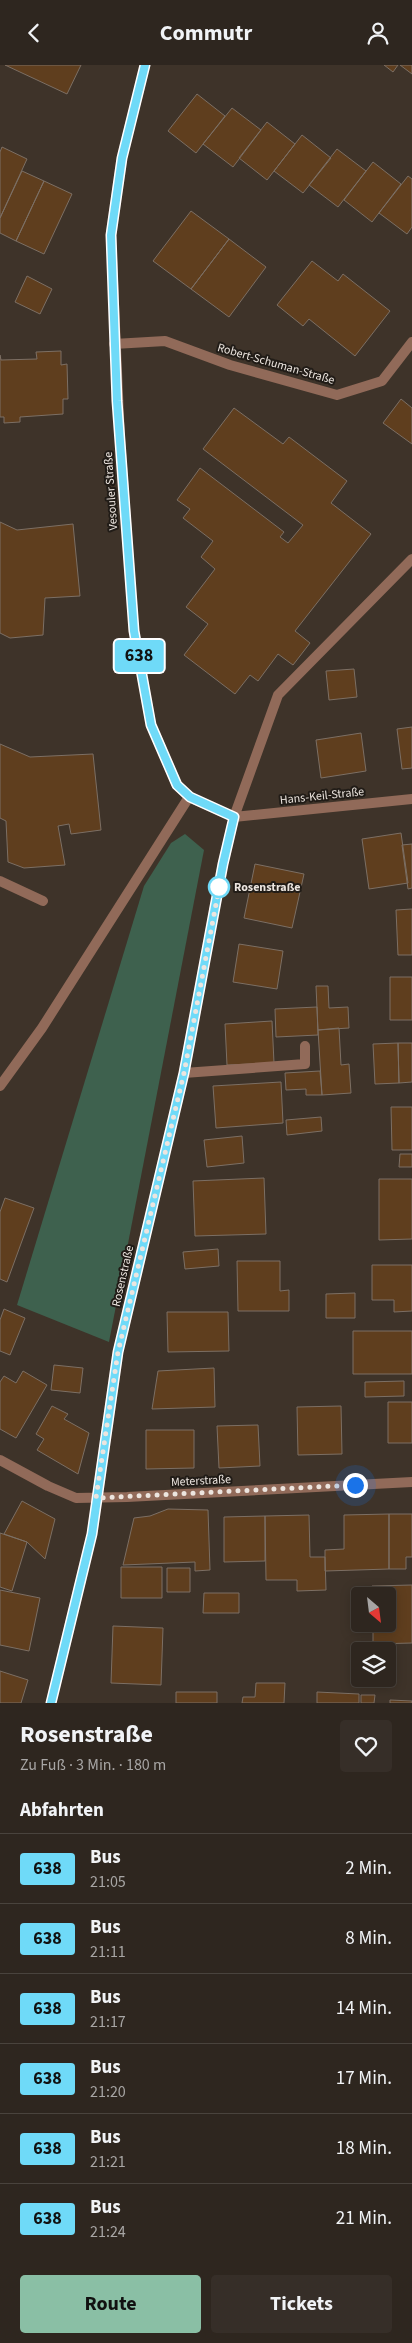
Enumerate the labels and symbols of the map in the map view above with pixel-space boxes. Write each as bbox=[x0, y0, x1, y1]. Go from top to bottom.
street label: Robert-Schuman-Straße bbox=[215, 339, 337, 389]
street label: Vesouler Straße bbox=[100, 451, 122, 531]
line badge: 638 bbox=[110, 640, 168, 672]
street label: Hans-Keil-Straße bbox=[279, 783, 365, 809]
marker: Rosenstraße bbox=[208, 876, 230, 898]
place label: Rosenstraße bbox=[234, 879, 300, 896]
street label: Rosenstraße bbox=[108, 1244, 138, 1308]
street label: Meterstraße bbox=[171, 1471, 232, 1491]
your location bbox=[343, 1473, 368, 1498]
north arrow bbox=[351, 1587, 396, 1633]

